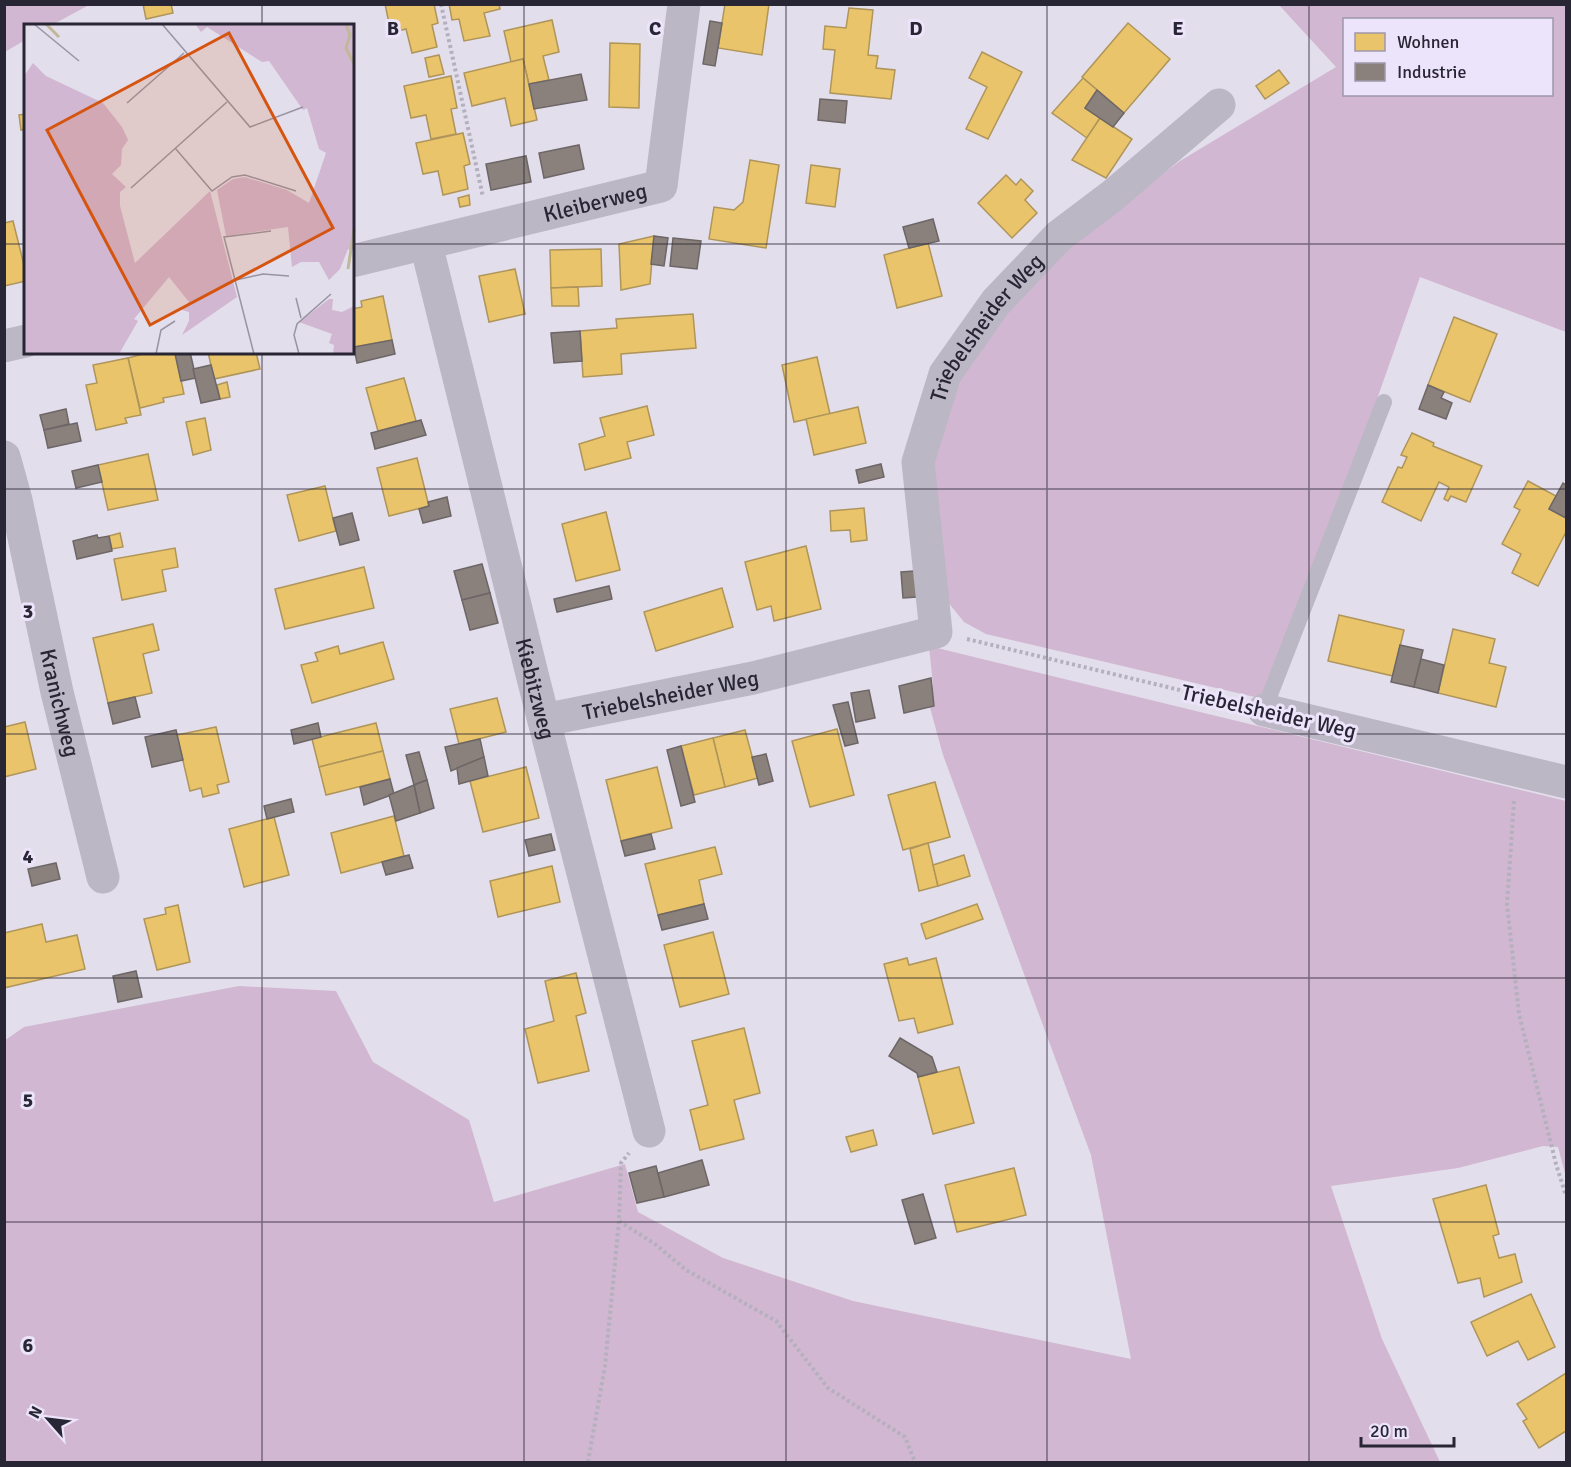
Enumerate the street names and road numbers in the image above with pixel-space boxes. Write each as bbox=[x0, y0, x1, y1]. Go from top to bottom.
street label: Kleiberweg bbox=[540, 177, 650, 228]
street label: Triebelsheider Weg bbox=[924, 248, 1049, 405]
street label: Kiebitzweg bbox=[510, 635, 561, 742]
street label: Kranichweg bbox=[34, 646, 86, 760]
street label: Triebelsheider Weg bbox=[580, 664, 761, 726]
street label: Triebelsheider Weg bbox=[1179, 678, 1359, 745]

